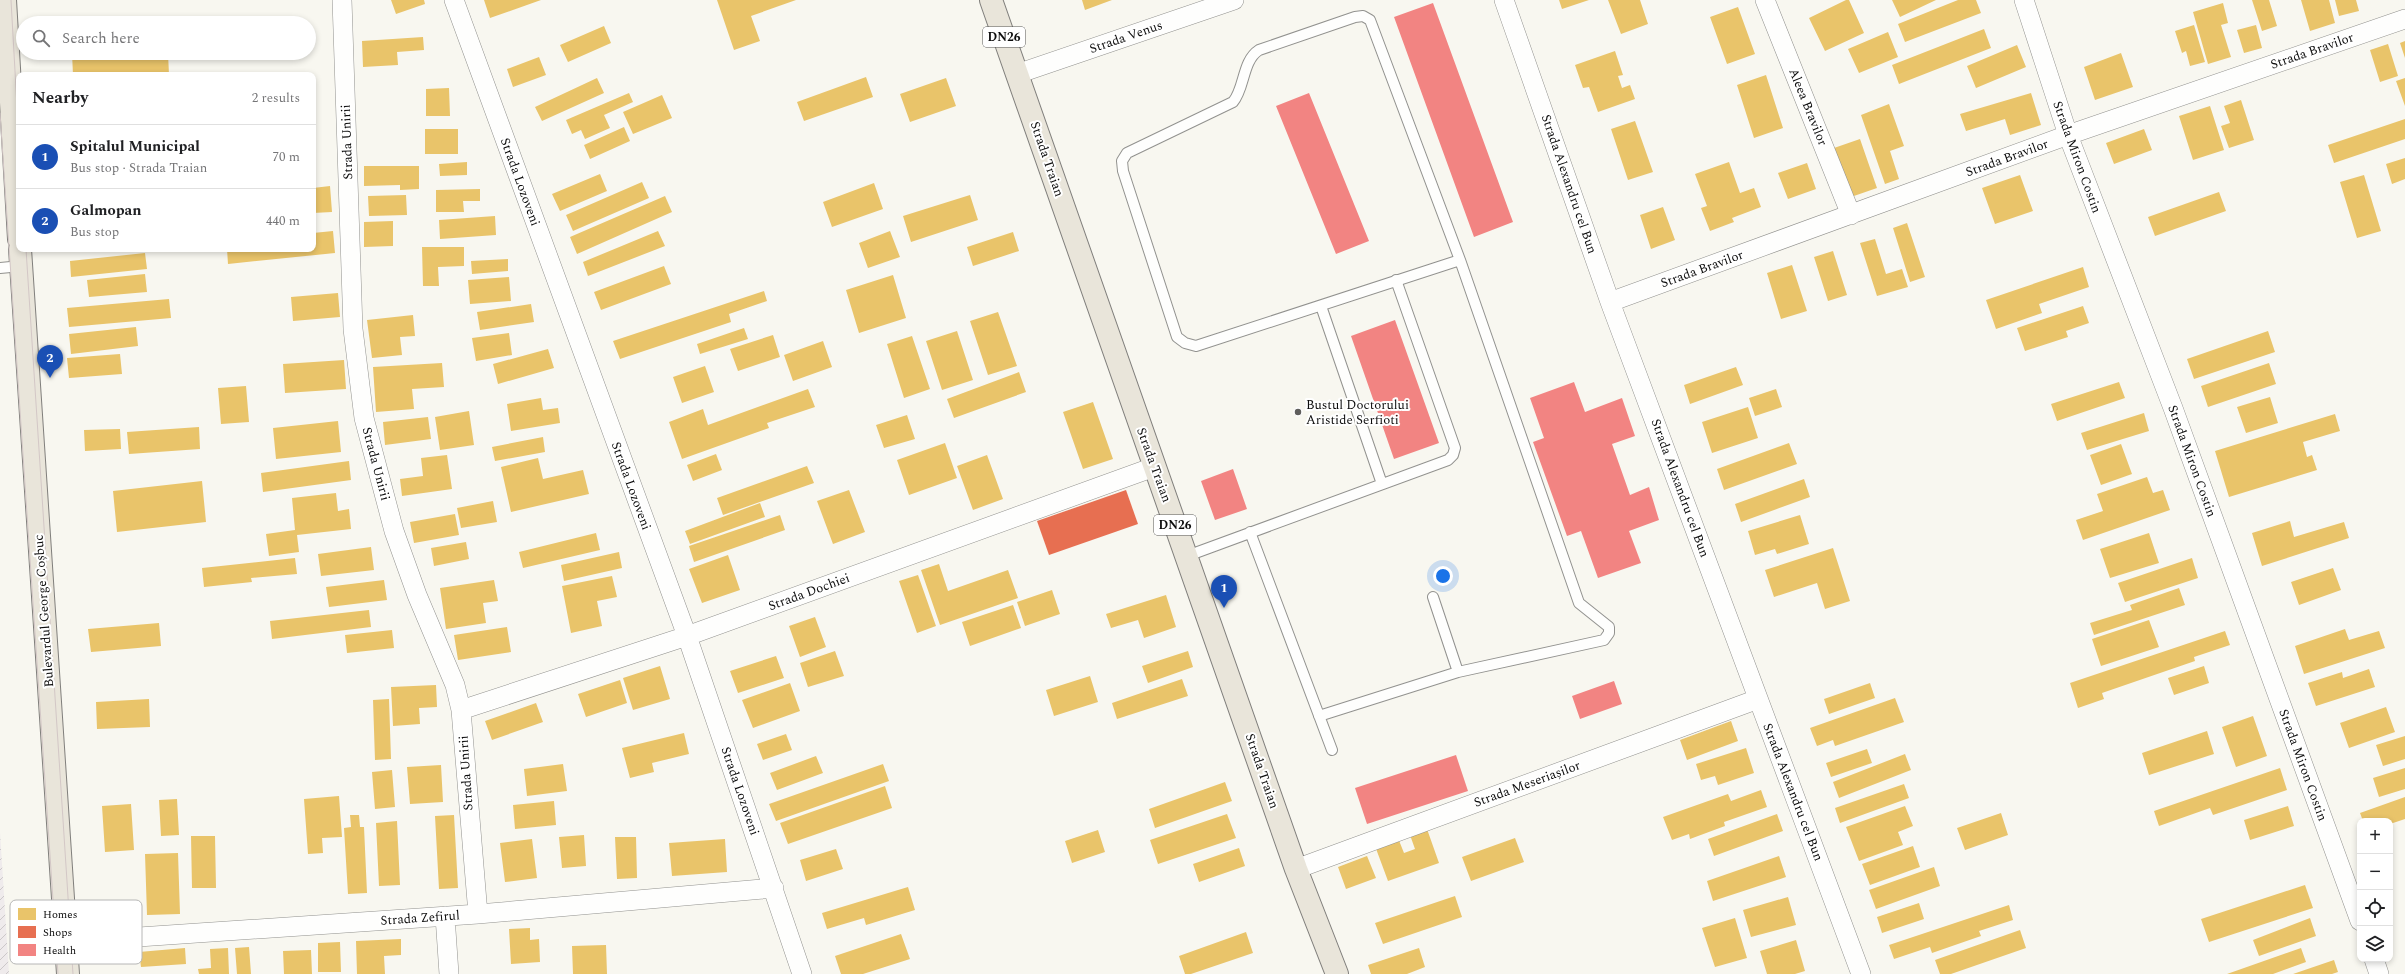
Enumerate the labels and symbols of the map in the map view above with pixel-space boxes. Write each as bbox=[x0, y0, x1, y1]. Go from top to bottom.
street label: Strada Venus bbox=[1087, 15, 1165, 59]
road number: DN26 bbox=[983, 27, 1025, 47]
street label: Strada Bravilor bbox=[2268, 27, 2356, 75]
street label: Aleea Bravilor bbox=[1783, 65, 1833, 149]
street label: Strada Miron Costin bbox=[2047, 98, 2107, 216]
street label: Strada Unirii bbox=[336, 104, 358, 180]
street label: Strada Alexandru cel Bun bbox=[1536, 112, 1602, 257]
street label: Strada Traian bbox=[1025, 119, 1069, 200]
street label: Strada Bravilor bbox=[1963, 134, 2051, 182]
street label: Strada Lozoveni bbox=[495, 135, 545, 229]
street label: Strada Bravilor bbox=[1658, 245, 1746, 293]
pin: 2 bbox=[37, 345, 63, 378]
place label: Bustul Doctorului Aristide Serfioti bbox=[1306, 395, 1409, 430]
street label: Strada Miron Costin bbox=[2162, 402, 2222, 520]
marker: Bustul Doctorului Aristide Serfioti bbox=[1293, 407, 1303, 417]
street label: Strada Alexandru cel Bun bbox=[1646, 416, 1715, 561]
street label: Strada Unirii bbox=[357, 425, 395, 503]
street label: Strada Traian bbox=[1131, 425, 1177, 506]
street label: Strada Lozoveni bbox=[606, 439, 656, 533]
road number: DN26 bbox=[1154, 515, 1196, 535]
street label: Bulevardul George Coșbuc bbox=[29, 534, 59, 688]
your location bbox=[1433, 566, 1453, 586]
street label: Strada Dochiei bbox=[765, 568, 853, 616]
pin: 1 bbox=[1211, 575, 1237, 608]
street label: Strada Miron Costin bbox=[2273, 706, 2333, 824]
street label: Strada Alexandru cel Bun bbox=[1757, 720, 1829, 864]
street label: Strada Traian bbox=[1240, 731, 1284, 812]
street label: Strada Unirii bbox=[453, 735, 479, 811]
street label: Strada Lozoveni bbox=[715, 744, 765, 838]
street label: Strada Meseriașilor bbox=[1471, 755, 1583, 813]
legend bbox=[10, 900, 142, 964]
street label: Strada Zefirul bbox=[380, 905, 461, 931]
text: Homes bbox=[43, 906, 77, 923]
text: Shops bbox=[43, 924, 72, 941]
text: Health bbox=[43, 942, 76, 959]

